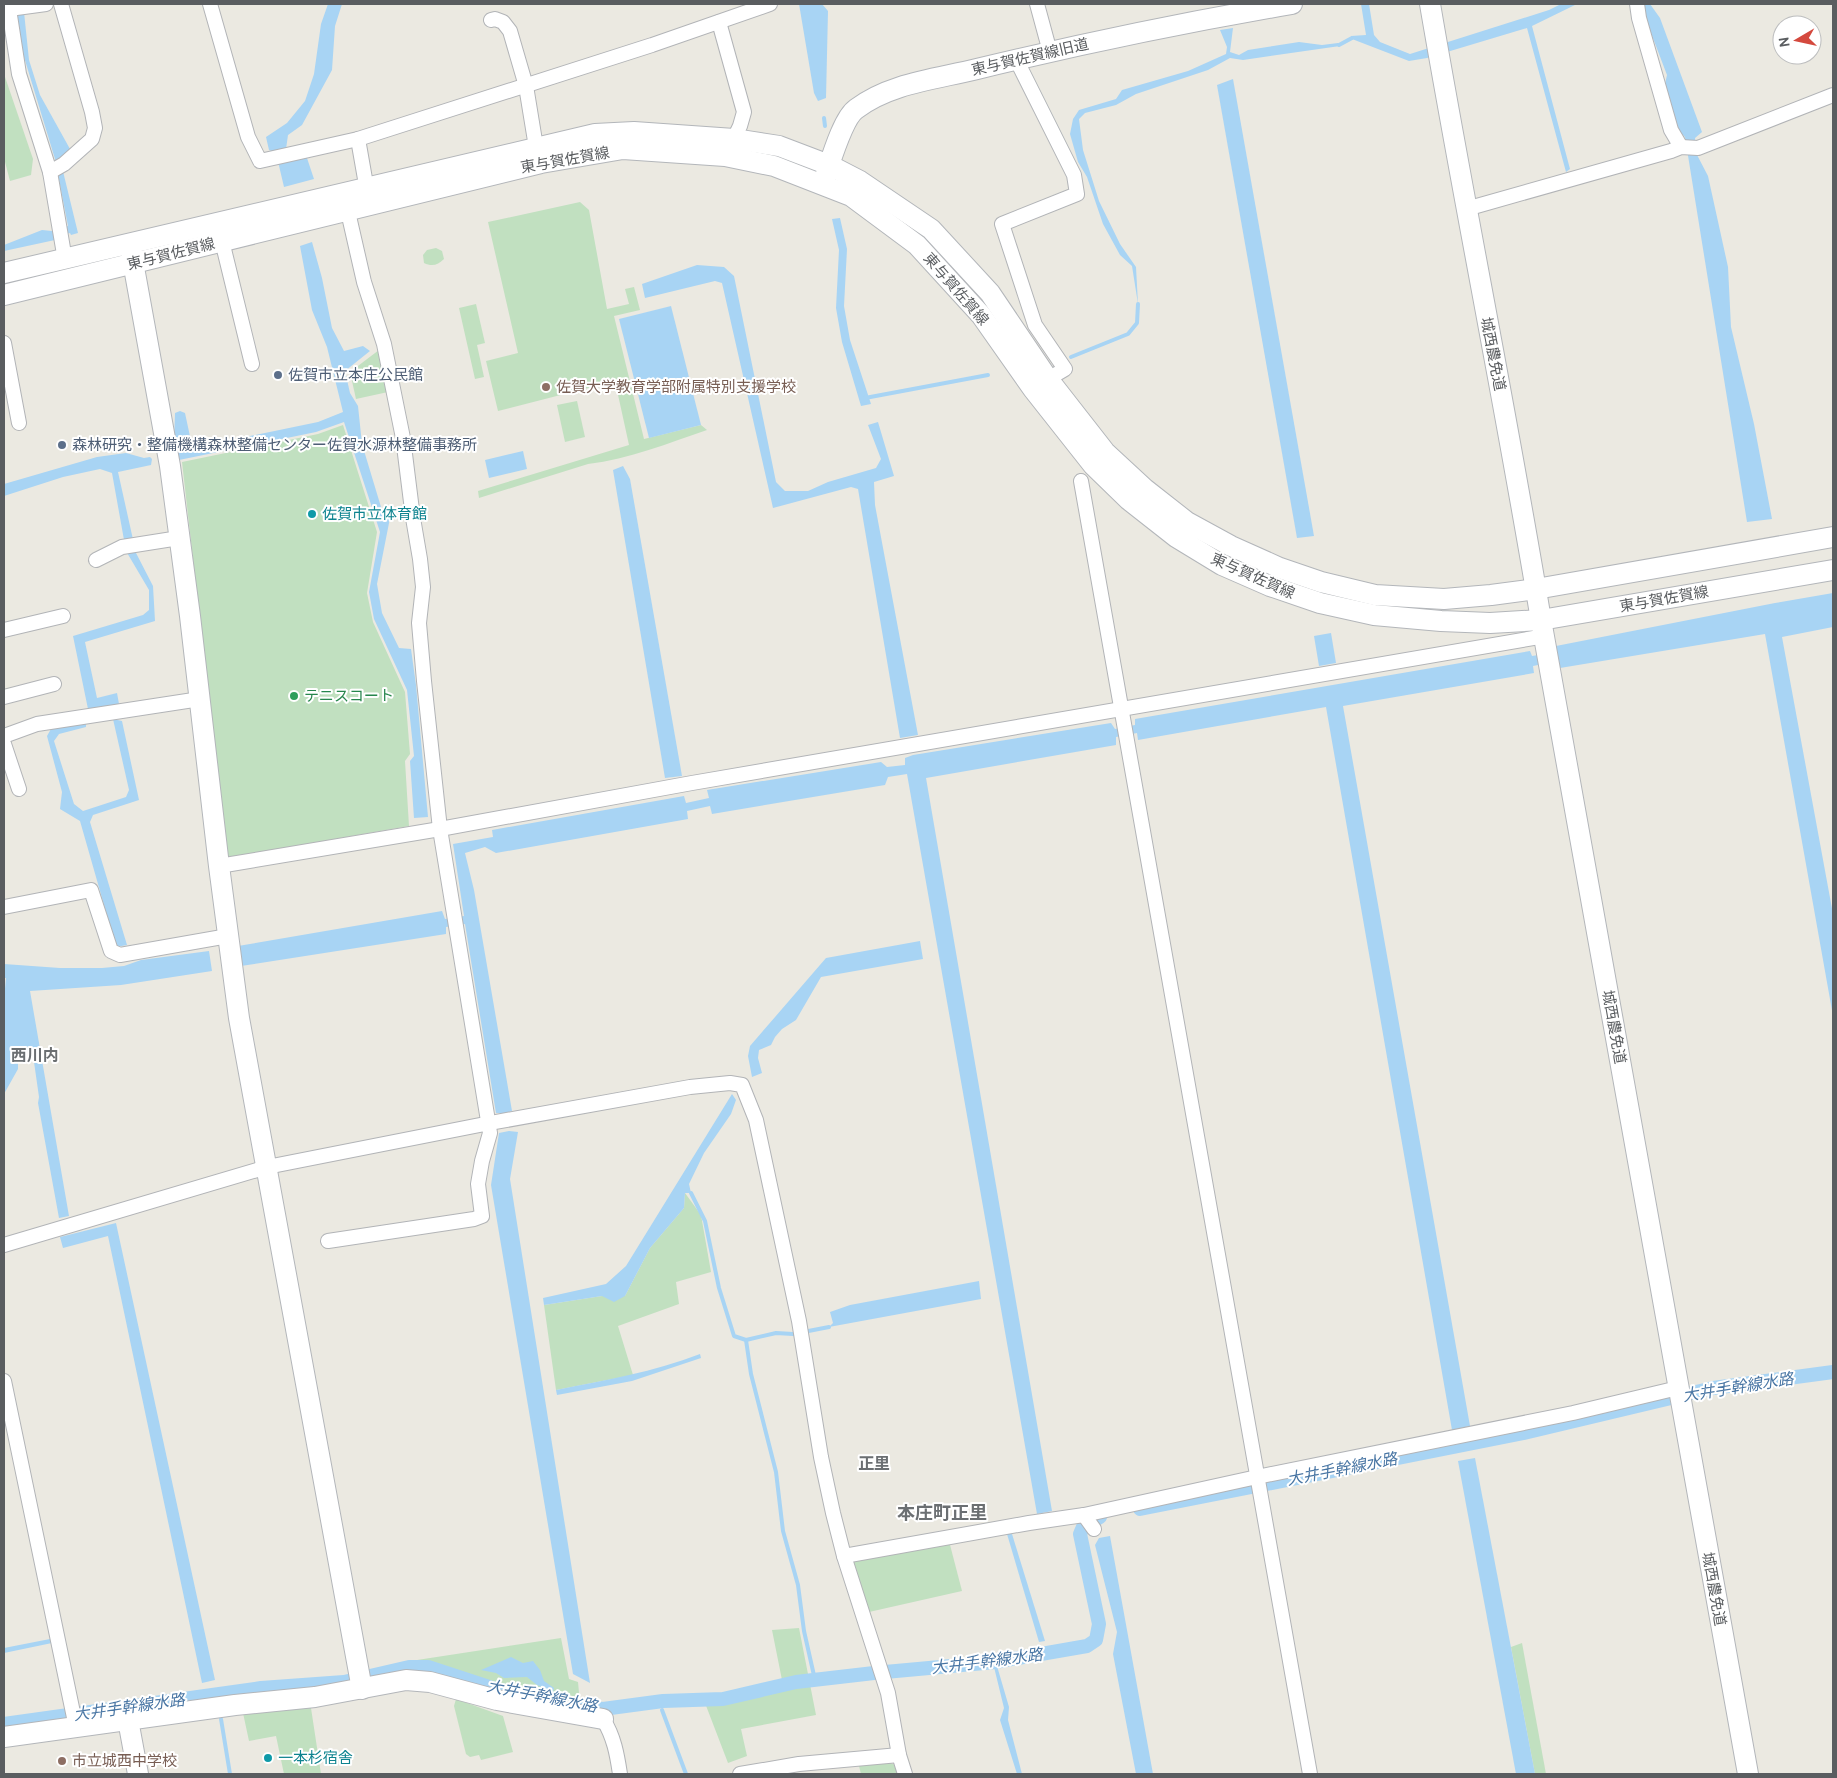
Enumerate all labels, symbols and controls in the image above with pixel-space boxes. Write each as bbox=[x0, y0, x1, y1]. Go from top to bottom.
north arrow bbox=[1772, 15, 1822, 65]
street label: 東与賀佐賀線旧道 bbox=[970, 35, 1090, 79]
text: N bbox=[1774, 36, 1794, 48]
street label: 東与賀佐賀線 bbox=[519, 143, 611, 177]
street label: 東与賀佐賀線 bbox=[125, 234, 217, 274]
street label: 東与賀佐賀線 bbox=[920, 249, 992, 329]
street label: 城西農免道 bbox=[1477, 315, 1509, 393]
place label: 佐賀市立本庄公民館 bbox=[288, 366, 423, 384]
marker: 佐賀市立本庄公民館 bbox=[272, 369, 284, 381]
place label: 佐賀大学教育学部附属特別支援学校 bbox=[556, 378, 796, 396]
marker: 佐賀大学教育学部附属特別支援学校 bbox=[540, 381, 552, 393]
place label: 森林研究・整備機構森林整備センター佐賀水源林整備事務所 bbox=[72, 436, 477, 454]
marker: 森林研究・整備機構森林整備センター佐賀水源林整備事務所 bbox=[56, 439, 68, 451]
place label: 佐賀市立体育館 bbox=[322, 505, 427, 523]
marker: 佐賀市立体育館 bbox=[306, 508, 318, 520]
street label: 東与賀佐賀線 bbox=[1208, 549, 1298, 603]
street label: 東与賀佐賀線 bbox=[1618, 582, 1710, 616]
place label: テニスコート bbox=[304, 687, 394, 705]
marker: テニスコート bbox=[288, 690, 300, 702]
street label: 城西農免道 bbox=[1599, 988, 1629, 1066]
district label: 西川内 bbox=[11, 1046, 59, 1065]
water label: 大井手幹線水路 bbox=[1681, 1369, 1797, 1405]
water label: 大井手幹線水路 bbox=[1285, 1449, 1401, 1489]
district label: 正里 bbox=[858, 1454, 890, 1473]
district label: 本庄町正里 bbox=[897, 1502, 987, 1524]
street label: 城西農免道 bbox=[1699, 1550, 1729, 1628]
water label: 大井手幹線水路 bbox=[930, 1645, 1046, 1677]
water label: 大井手幹線水路 bbox=[485, 1676, 601, 1716]
water label: 大井手幹線水路 bbox=[72, 1690, 188, 1724]
place label: 一本杉宿舎 bbox=[278, 1749, 353, 1767]
place label: 市立城西中学校 bbox=[72, 1752, 177, 1770]
marker: 一本杉宿舎 bbox=[262, 1752, 274, 1764]
marker: 市立城西中学校 bbox=[56, 1755, 68, 1767]

